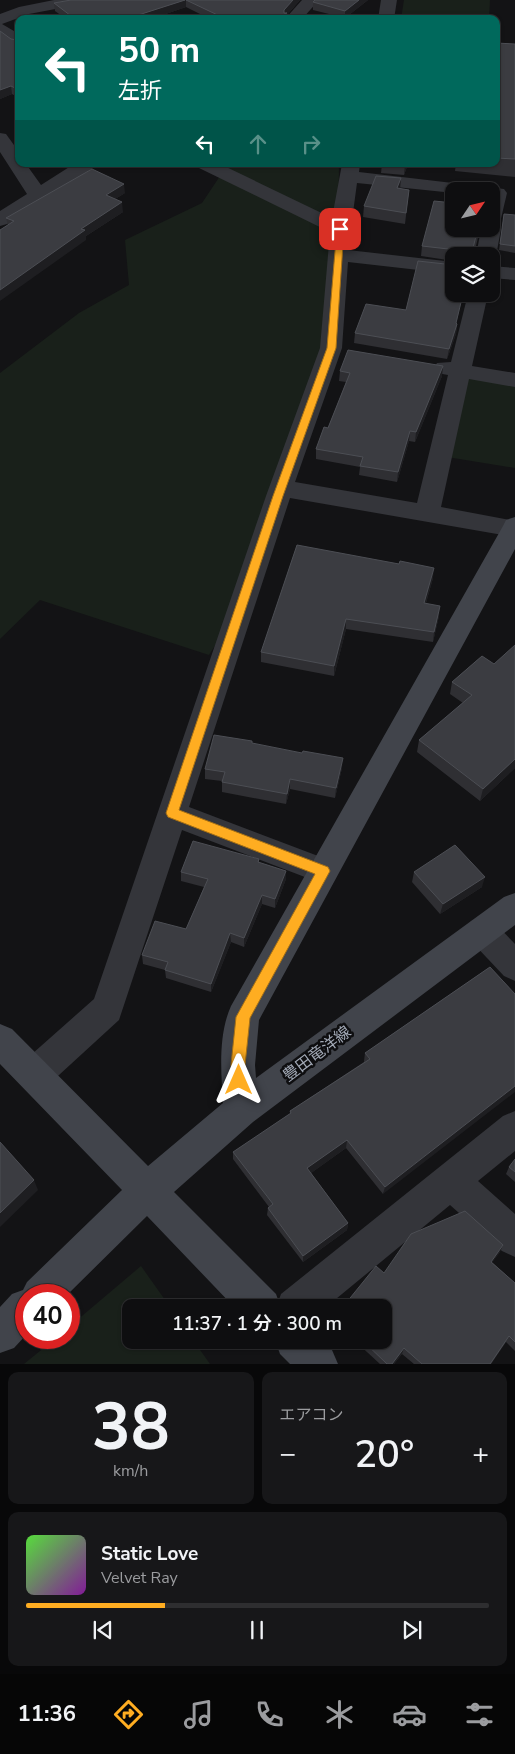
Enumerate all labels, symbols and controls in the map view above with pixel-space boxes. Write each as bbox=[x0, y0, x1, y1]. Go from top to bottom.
text: 50 m bbox=[118, 27, 200, 74]
icon: left bbox=[35, 35, 100, 100]
text: 左折 bbox=[118, 76, 162, 106]
icon: left bbox=[191, 130, 219, 158]
icon: ahead bbox=[244, 130, 272, 158]
icon: right bbox=[297, 130, 325, 158]
north arrow bbox=[445, 182, 500, 238]
map controls bbox=[445, 182, 500, 302]
pin bbox=[319, 208, 361, 250]
icon: arrive bbox=[326, 215, 354, 243]
button: layers bbox=[445, 247, 500, 302]
street label: 豊田竜洋線 bbox=[278, 1021, 356, 1087]
position arrow bbox=[212, 1053, 264, 1105]
speed limit sign: 40 bbox=[15, 1284, 80, 1349]
text: 11:37 · 1 分 · 300 m bbox=[172, 1311, 342, 1337]
text: 38 bbox=[92, 1383, 170, 1472]
text: エアコン bbox=[280, 1404, 344, 1426]
text: 20° bbox=[354, 1429, 414, 1480]
text: − bbox=[280, 1435, 296, 1473]
text: + bbox=[472, 1435, 489, 1473]
text: km/h bbox=[113, 1460, 148, 1482]
text: Static Love bbox=[101, 1541, 198, 1567]
text: Velvet Ray bbox=[101, 1567, 178, 1589]
icon: previous bbox=[89, 1616, 117, 1644]
icon: pause bbox=[243, 1616, 271, 1644]
icon: next bbox=[398, 1616, 426, 1644]
icon: directions bbox=[111, 1697, 146, 1732]
icon: music bbox=[181, 1697, 216, 1732]
icon: phone bbox=[252, 1697, 287, 1732]
icon: climate bbox=[322, 1697, 357, 1732]
icon: car bbox=[392, 1697, 427, 1732]
icon: filters bbox=[462, 1697, 497, 1732]
text: 11:36 bbox=[18, 1699, 76, 1729]

